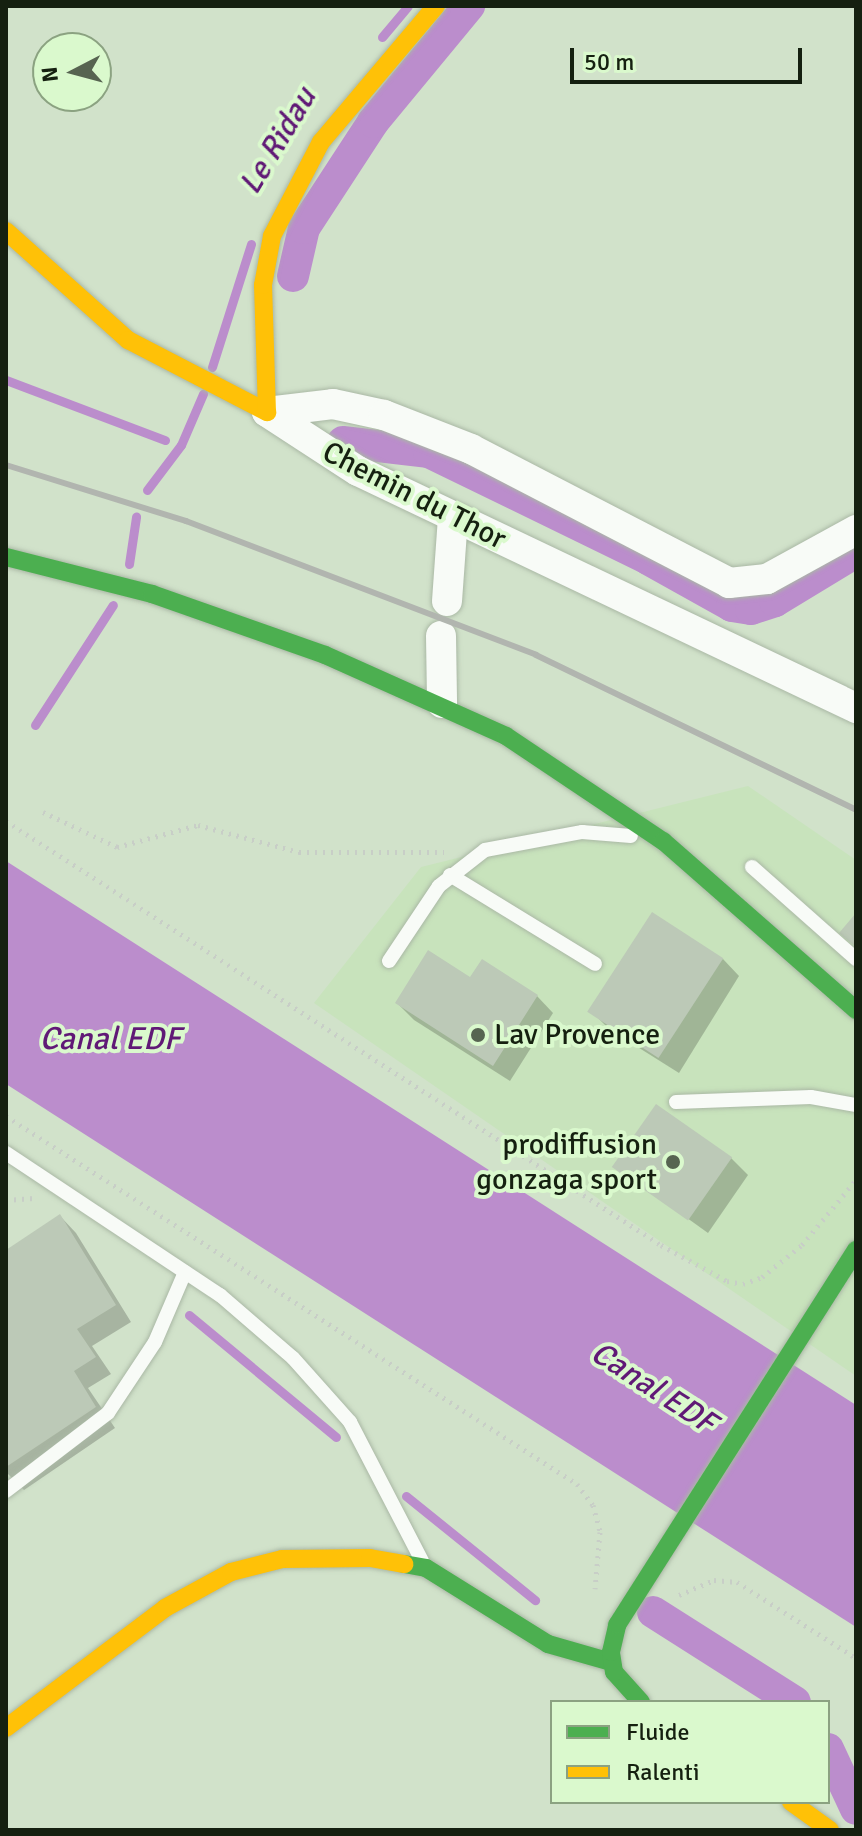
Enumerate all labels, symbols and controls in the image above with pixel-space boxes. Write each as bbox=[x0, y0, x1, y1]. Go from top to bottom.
north arrow bbox=[32, 32, 112, 112]
scale bar bbox=[574, 32, 806, 82]
text: 50 m bbox=[584, 47, 634, 77]
text: N bbox=[35, 65, 64, 83]
water label: Le Ridau bbox=[231, 81, 325, 201]
street label: Chemin du Thor bbox=[316, 434, 512, 558]
place label: Lav Provence bbox=[494, 1017, 660, 1053]
water label: Canal EDF bbox=[40, 1020, 180, 1058]
marker: Lav Provence bbox=[469, 1026, 487, 1044]
place label: prodiffusion gonzaga sport bbox=[476, 1127, 657, 1198]
marker: prodiffusion gonzaga sport bbox=[664, 1153, 682, 1171]
water label: Canal EDF bbox=[583, 1334, 723, 1442]
legend bbox=[550, 1700, 830, 1804]
text: Fluide bbox=[626, 1717, 690, 1747]
text: Ralenti bbox=[626, 1757, 699, 1787]

